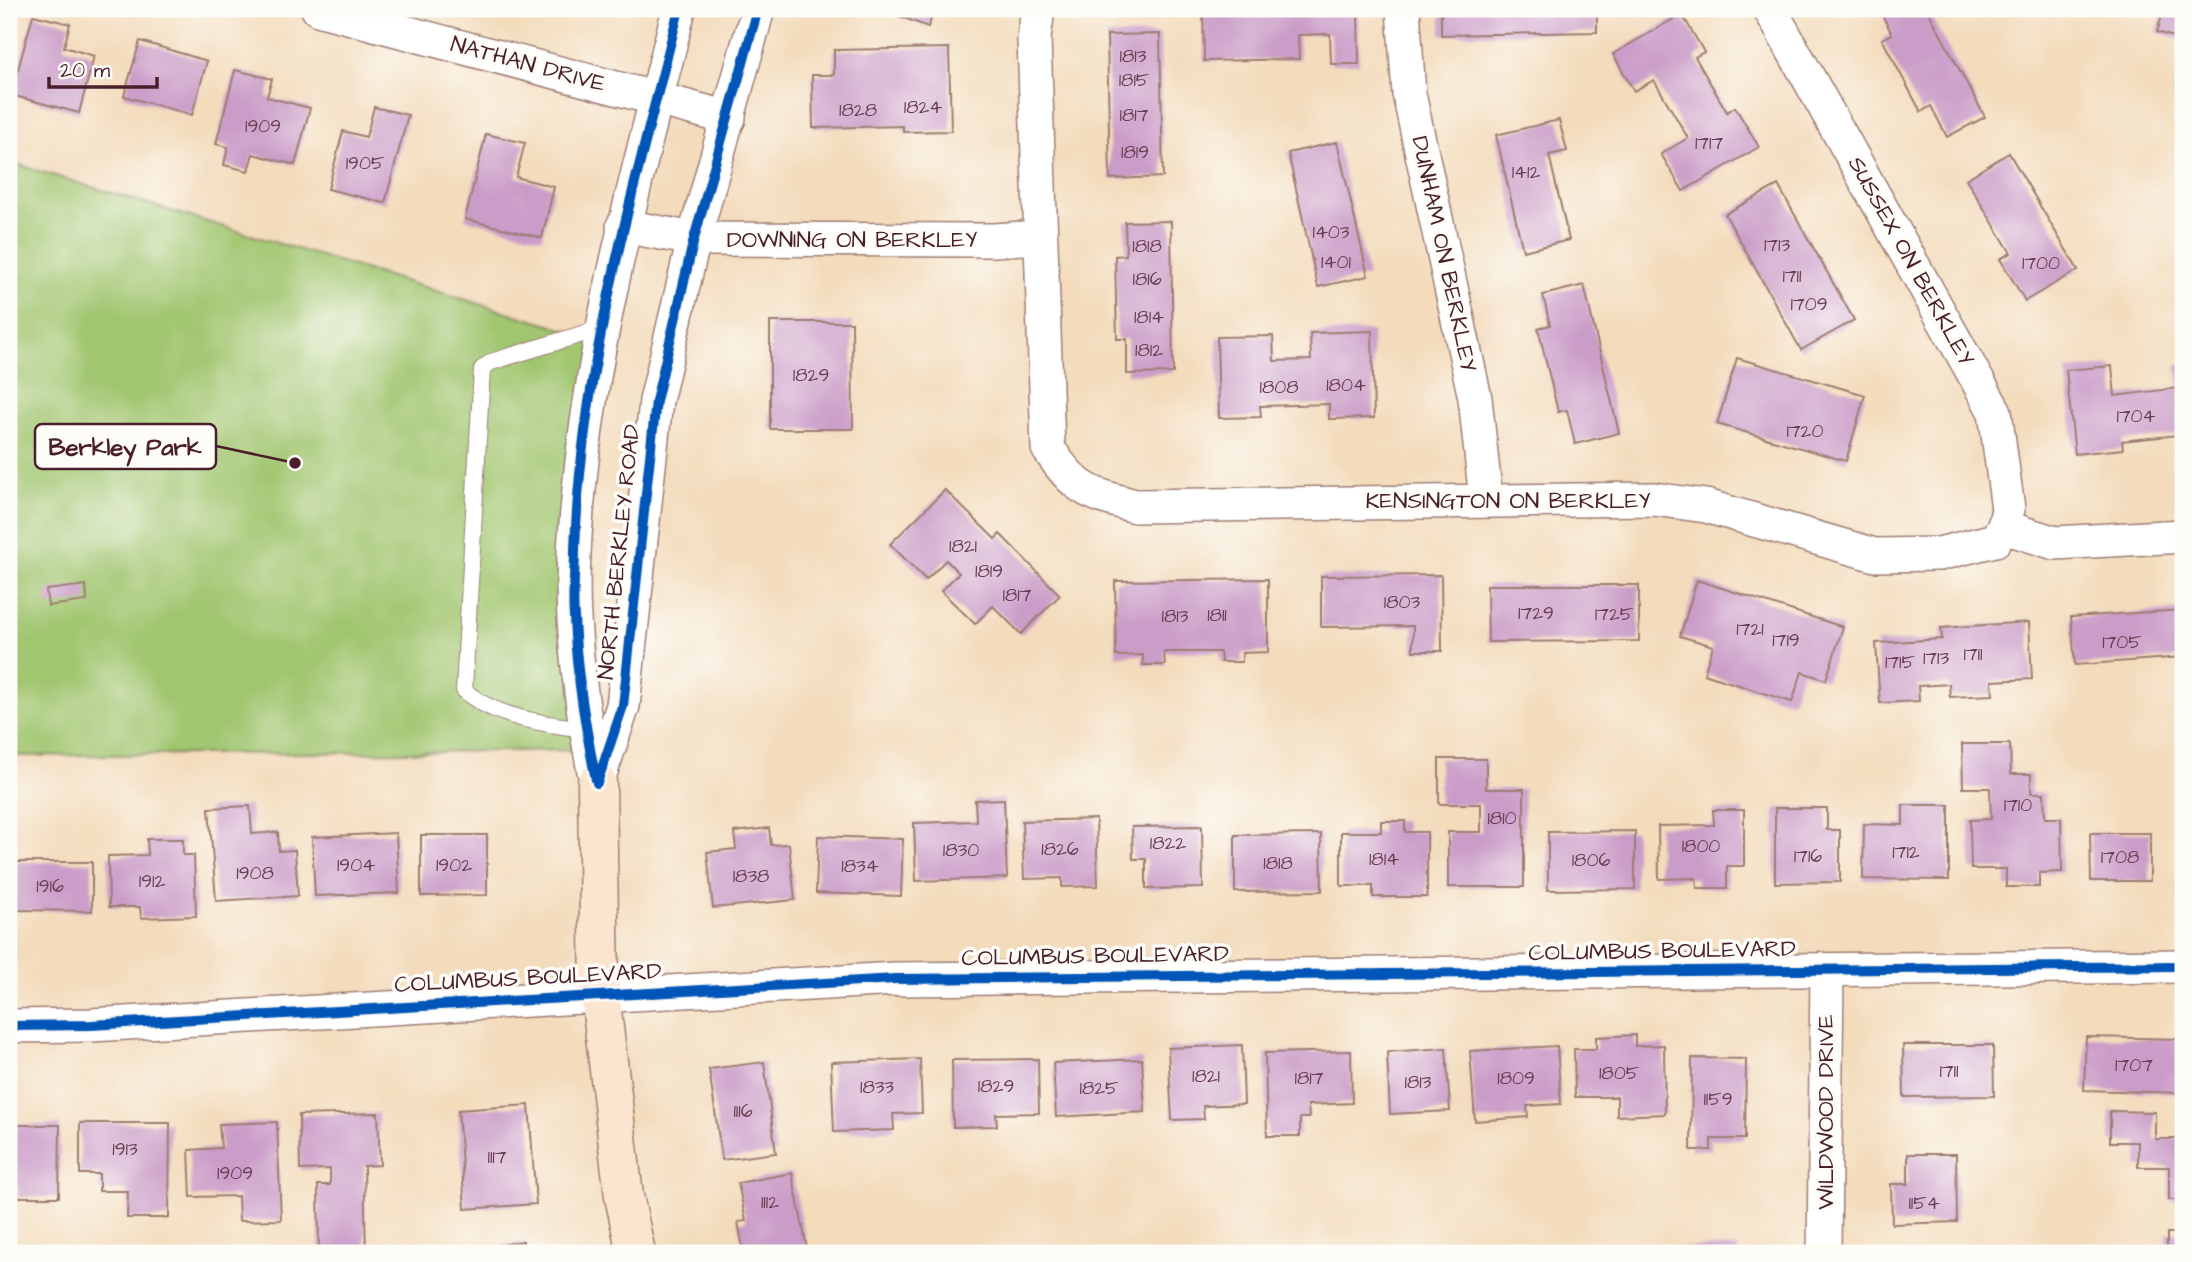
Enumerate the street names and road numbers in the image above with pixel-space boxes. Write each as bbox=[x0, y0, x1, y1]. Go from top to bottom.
street label: NATHAN DRIVE bbox=[447, 28, 609, 100]
street label: DUNHAM ON BERKLEY bbox=[1403, 133, 1485, 375]
street label: SUSSEX ON BERKLEY bbox=[1840, 150, 1982, 372]
street label: DOWNING ON BERKLEY bbox=[727, 224, 977, 256]
street label: NORTH BERKLEY ROAD bbox=[590, 423, 648, 681]
street label: KENSINGTON ON BERKLEY bbox=[1365, 485, 1651, 517]
street label: COLUMBUS BOULEVARD bbox=[1528, 933, 1796, 969]
street label: COLUMBUS BOULEVARD bbox=[961, 938, 1229, 974]
street label: COLUMBUS BOULEVARD bbox=[394, 955, 662, 1001]
street label: WILDWOOD DRIVE bbox=[1810, 1014, 1842, 1210]

